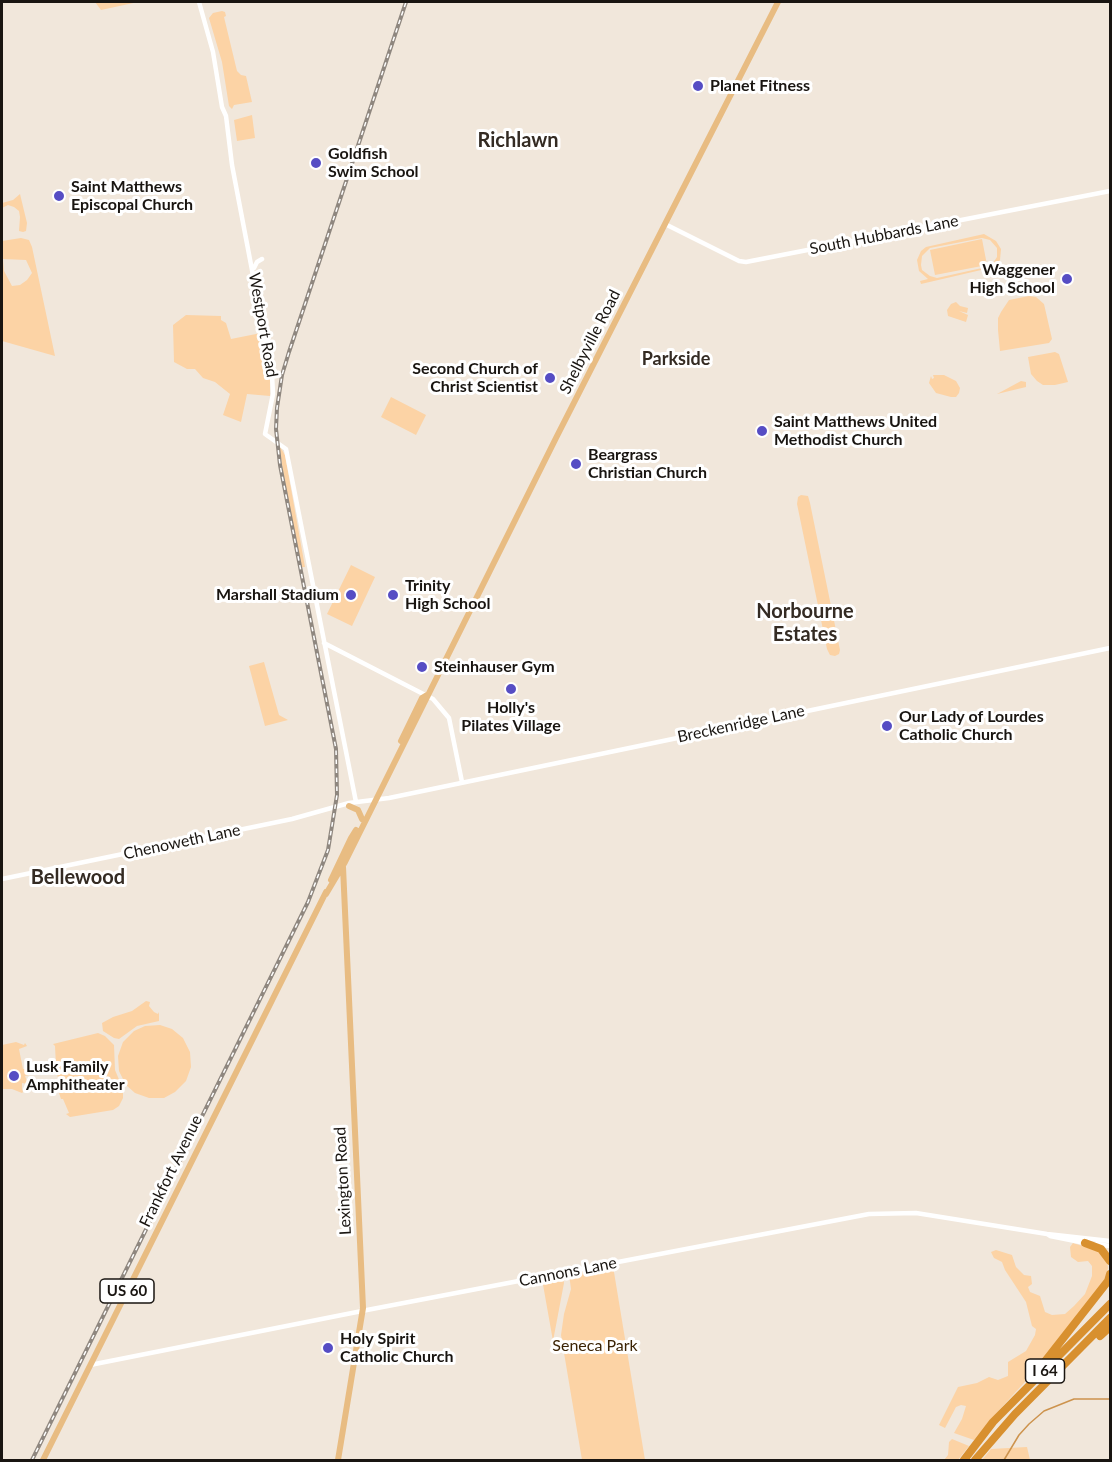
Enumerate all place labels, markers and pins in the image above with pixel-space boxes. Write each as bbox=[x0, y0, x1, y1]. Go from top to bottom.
place label: Planet Fitness bbox=[710, 76, 810, 96]
marker: Planet Fitness bbox=[691, 79, 705, 93]
place label: Goldfish Swim School bbox=[328, 144, 419, 182]
marker: Goldfish Swim School bbox=[309, 156, 323, 170]
place label: Saint Matthews Episcopal Church bbox=[71, 177, 193, 215]
marker: Saint Matthews Episcopal Church bbox=[52, 189, 66, 203]
place label: Waggener High School bbox=[970, 260, 1055, 298]
marker: Waggener High School bbox=[1060, 272, 1074, 286]
place label: Second Church of Christ Scientist bbox=[412, 359, 538, 397]
marker: Second Church of Christ Scientist bbox=[543, 371, 557, 385]
place label: Saint Matthews United Methodist Church bbox=[774, 412, 937, 450]
marker: Saint Matthews United Methodist Church bbox=[755, 424, 769, 438]
place label: Beargrass Christian Church bbox=[588, 445, 707, 483]
marker: Beargrass Christian Church bbox=[569, 457, 583, 471]
place label: Trinity High School bbox=[405, 576, 490, 614]
place label: Marshall Stadium bbox=[216, 585, 339, 605]
marker: Marshall Stadium bbox=[344, 588, 358, 602]
marker: Trinity High School bbox=[386, 588, 400, 602]
place label: Steinhauser Gym bbox=[434, 657, 555, 677]
marker: Steinhauser Gym bbox=[415, 660, 429, 674]
marker: Holly's Pilates Village bbox=[504, 682, 518, 696]
place label: Holly's Pilates Village bbox=[461, 698, 561, 736]
place label: Our Lady of Lourdes Catholic Church bbox=[899, 707, 1044, 745]
marker: Our Lady of Lourdes Catholic Church bbox=[880, 719, 894, 733]
place label: Lusk Family Amphitheater bbox=[26, 1057, 125, 1095]
marker: Lusk Family Amphitheater bbox=[7, 1069, 21, 1083]
place label: Holy Spirit Catholic Church bbox=[340, 1329, 454, 1367]
marker: Holy Spirit Catholic Church bbox=[321, 1341, 335, 1355]

